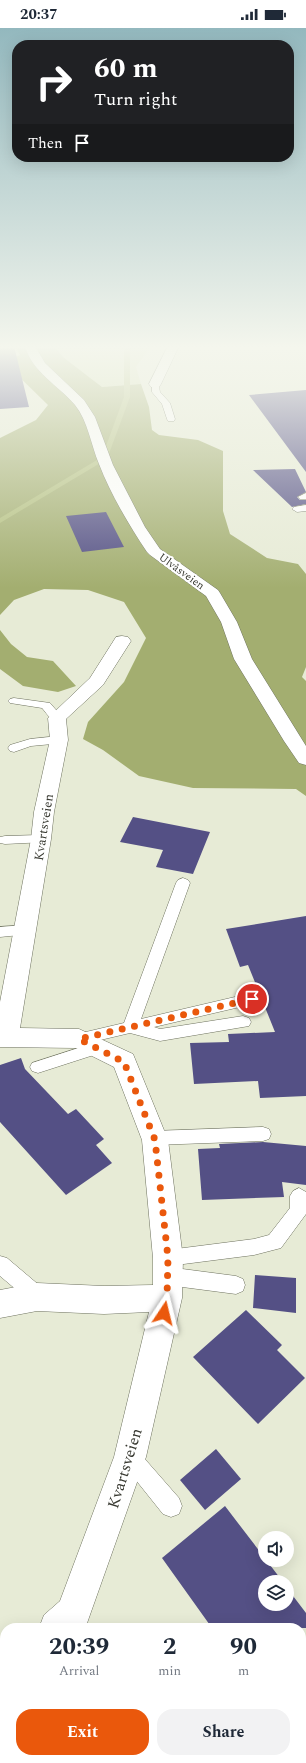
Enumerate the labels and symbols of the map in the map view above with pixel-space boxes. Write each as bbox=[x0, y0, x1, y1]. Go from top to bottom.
street label: Ulvåsveien bbox=[155, 549, 208, 594]
street label: Kvartsveien bbox=[29, 792, 59, 862]
pin bbox=[235, 982, 269, 1016]
position arrow bbox=[143, 1292, 185, 1334]
street label: Kvartsveien bbox=[101, 1425, 149, 1512]

